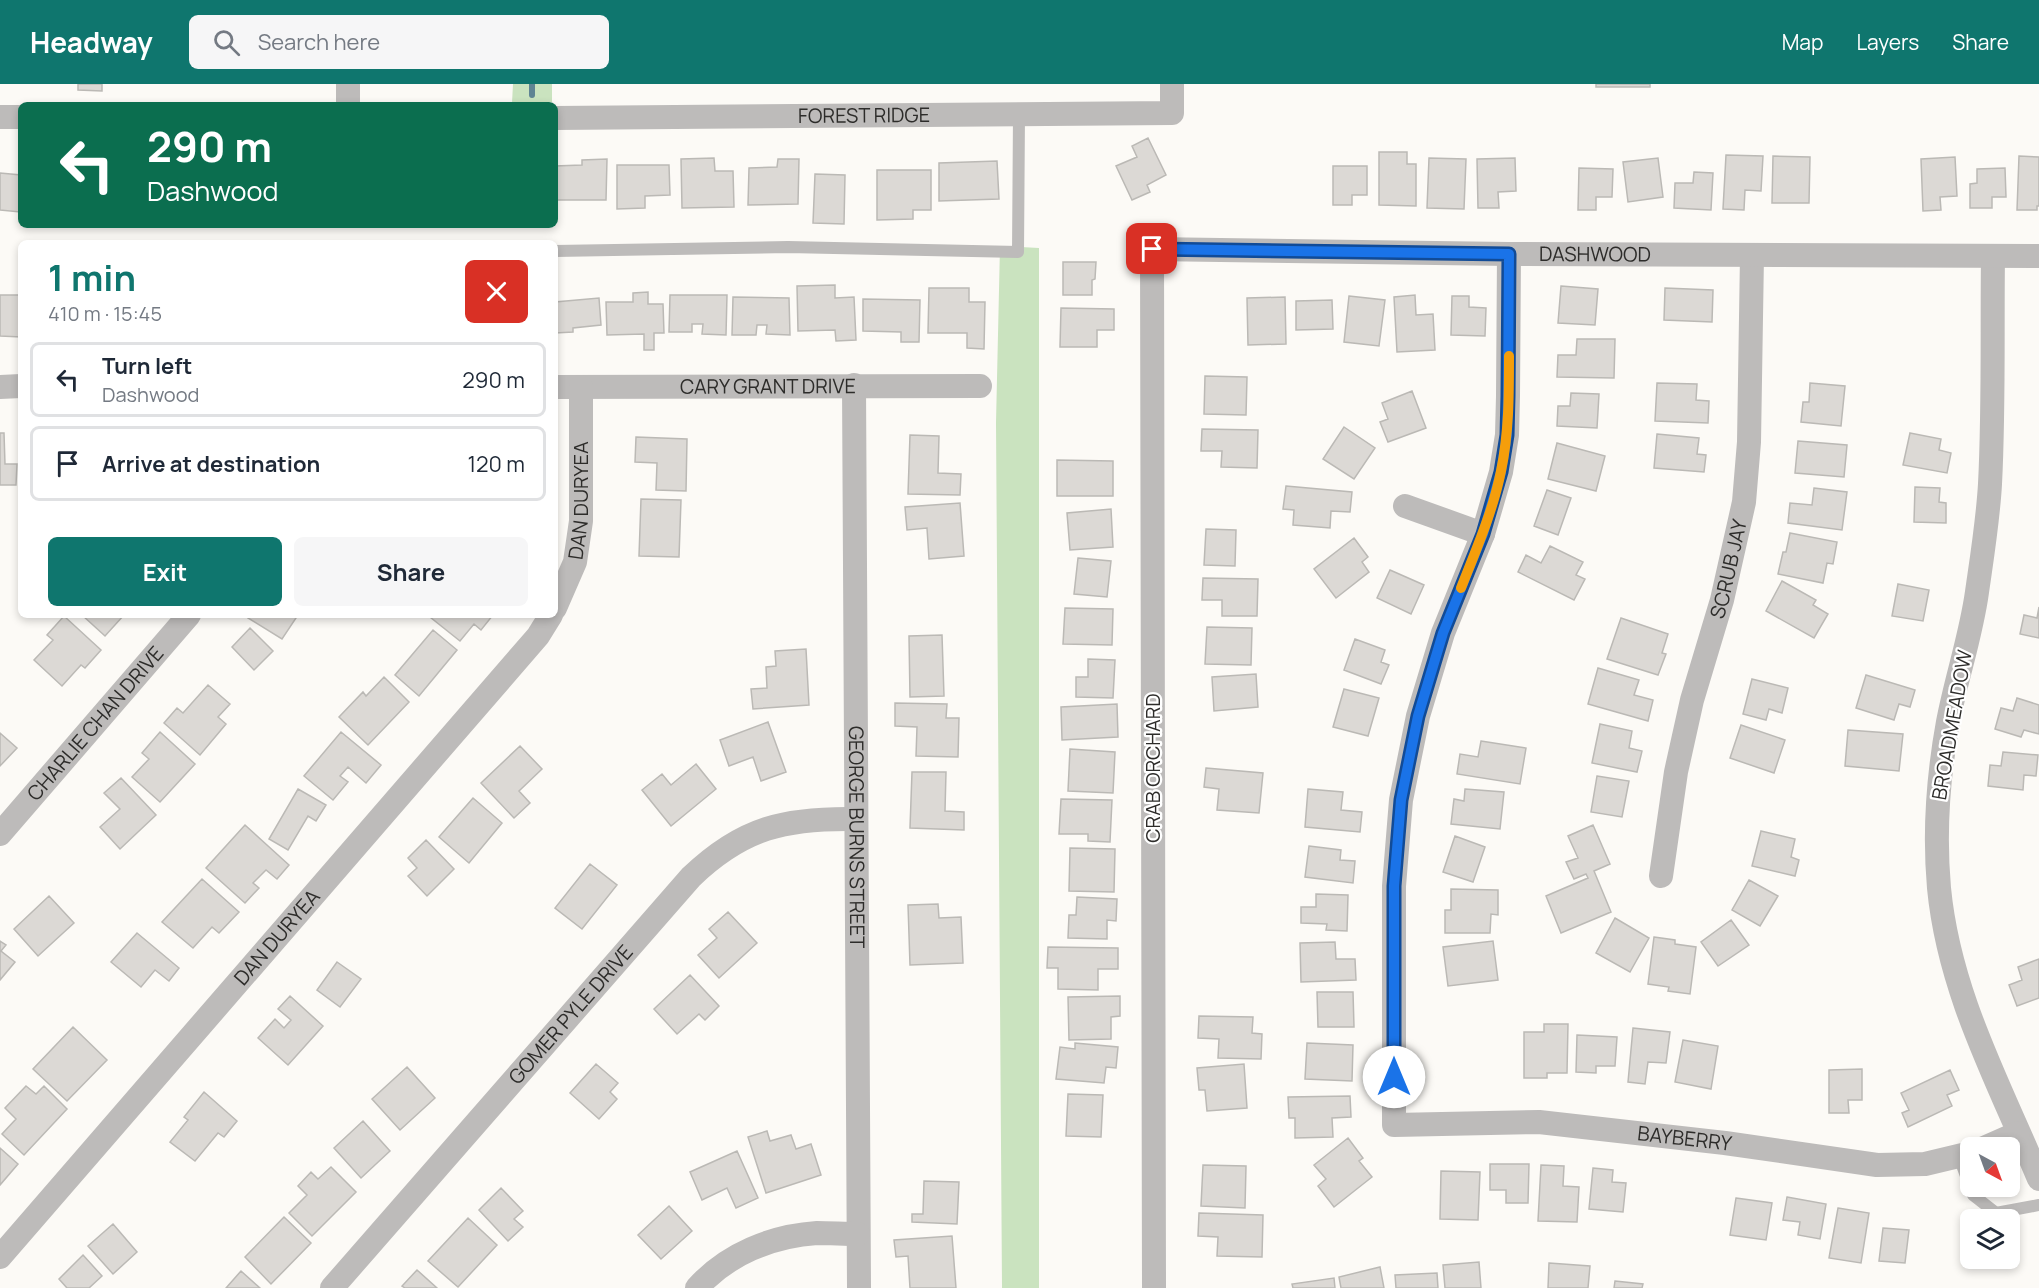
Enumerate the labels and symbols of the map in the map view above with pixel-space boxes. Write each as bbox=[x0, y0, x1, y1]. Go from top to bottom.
street label: FOREST RIDGE bbox=[798, 101, 930, 129]
pin bbox=[1126, 223, 1177, 274]
street label: DASHWOOD bbox=[1539, 240, 1651, 268]
street label: CARY GRANT DRIVE bbox=[680, 372, 856, 400]
street label: DAN DURYEA bbox=[562, 441, 594, 561]
street label: SCRUB JAY bbox=[1703, 516, 1753, 622]
street label: CHARLIE CHAN DRIVE bbox=[21, 640, 169, 806]
street label: BROADMEADOW bbox=[1925, 647, 1978, 802]
street label: CRAB ORCHARD bbox=[1139, 693, 1166, 843]
street label: GEORGE BURNS STREET bbox=[843, 726, 871, 948]
street label: DAN DURYEA bbox=[228, 883, 326, 991]
street label: GOMER PYLE DRIVE bbox=[502, 939, 639, 1090]
position arrow bbox=[1362, 1045, 1426, 1109]
street label: BAYBERRY bbox=[1636, 1119, 1734, 1157]
north arrow bbox=[1960, 1137, 2020, 1197]

